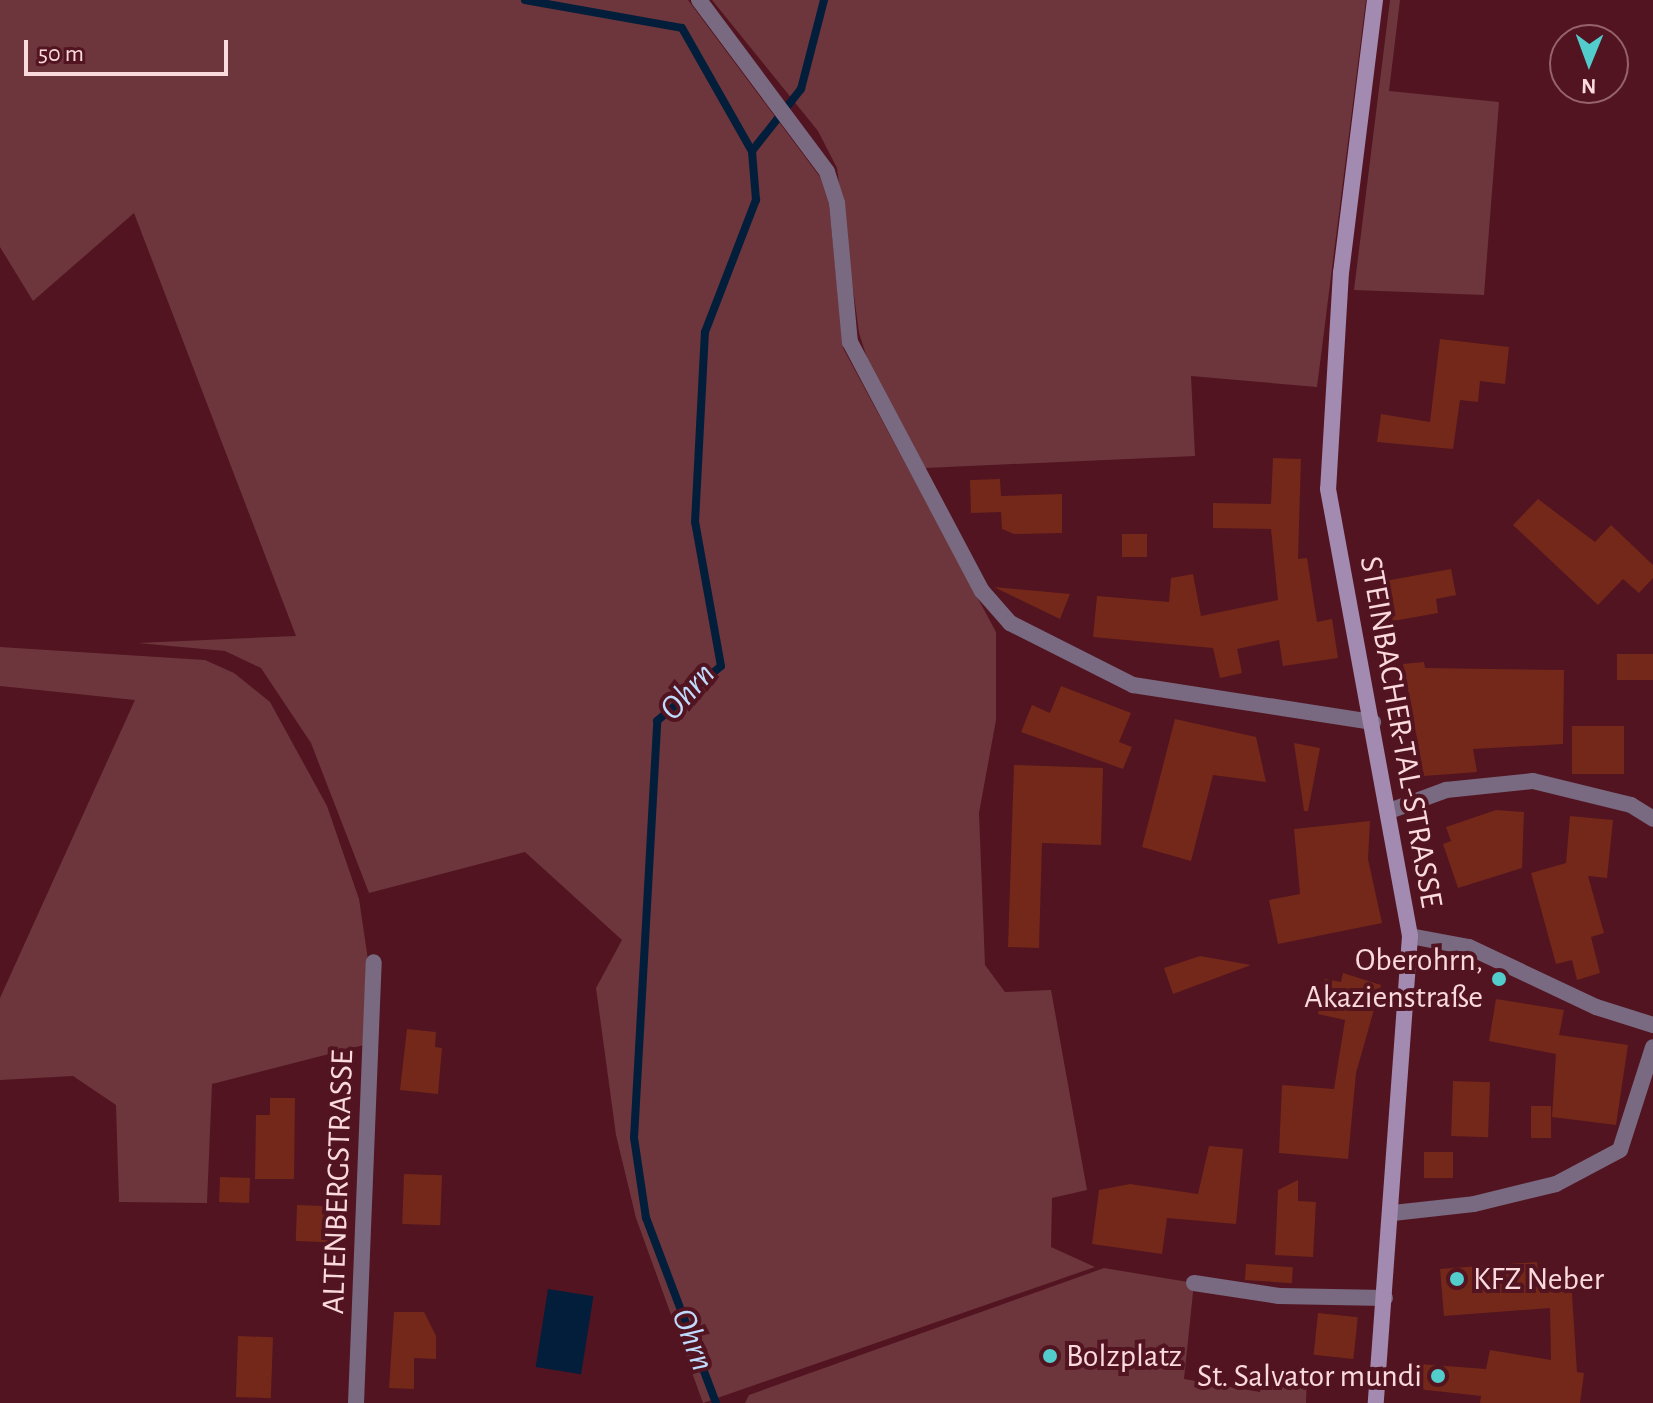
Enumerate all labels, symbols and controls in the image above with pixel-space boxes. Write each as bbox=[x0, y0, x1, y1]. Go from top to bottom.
scale bar bbox=[28, 24, 232, 74]
north arrow bbox=[1549, 24, 1629, 104]
text: 50 m bbox=[38, 42, 84, 66]
text: N bbox=[1581, 75, 1596, 97]
street label: STEINBACHER-TAL-STRASSE bbox=[1351, 553, 1451, 911]
water label: Ohrn bbox=[652, 655, 724, 729]
place label: Oberohrn, Akazienstraße bbox=[1304, 942, 1483, 1017]
marker: Oberohrn, Akazienstraße bbox=[1490, 970, 1508, 988]
street label: ALTENBERGSTRASSE bbox=[314, 1049, 362, 1315]
place label: KFZ Neber bbox=[1473, 1260, 1604, 1298]
marker: KFZ Neber bbox=[1448, 1270, 1466, 1288]
water label: Ohrn bbox=[662, 1303, 722, 1377]
place label: Bolzplatz bbox=[1066, 1337, 1182, 1375]
marker: Bolzplatz bbox=[1041, 1347, 1059, 1365]
place label: St. Salvator mundi bbox=[1197, 1357, 1422, 1395]
marker: St. Salvator mundi bbox=[1429, 1367, 1447, 1385]

